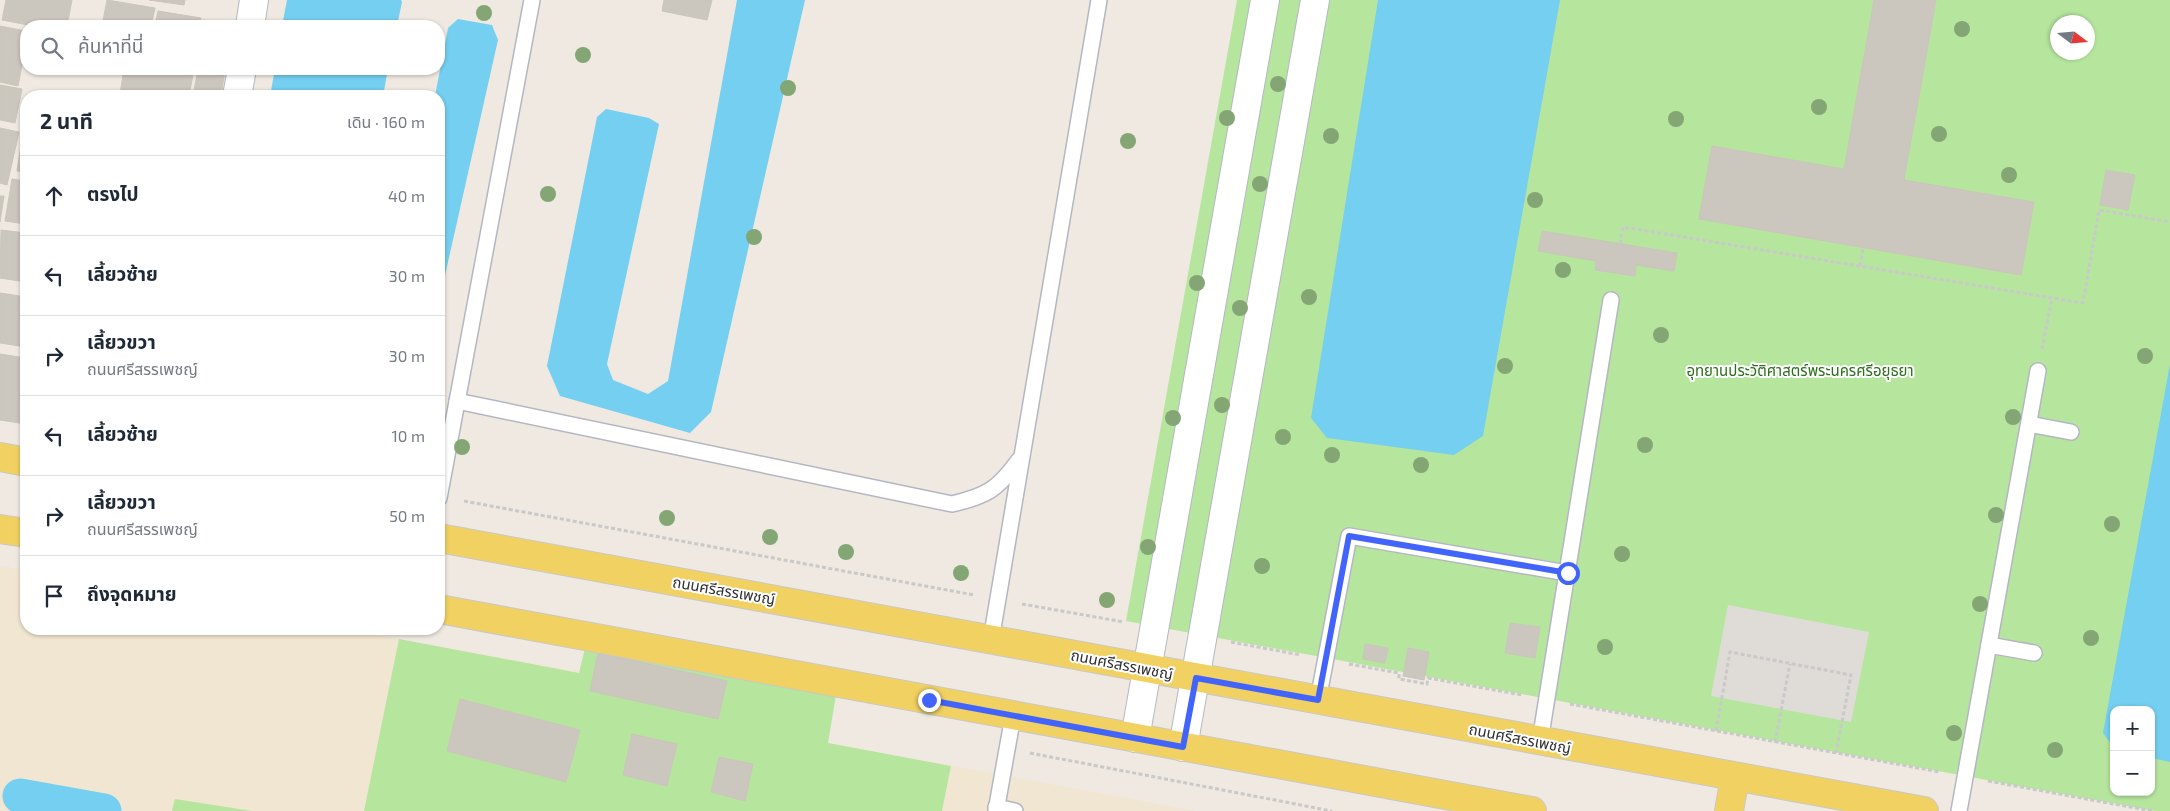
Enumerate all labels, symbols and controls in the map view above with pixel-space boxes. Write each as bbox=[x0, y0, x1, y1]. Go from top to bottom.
north arrow bbox=[2050, 15, 2095, 60]
search box bbox=[20, 20, 445, 75]
icon: search bbox=[38, 34, 66, 62]
text: ค้นหาที่นี่ bbox=[78, 34, 143, 57]
text: 2 นาที bbox=[40, 108, 93, 133]
text: เดิน · 160 m bbox=[347, 112, 425, 131]
icon: ahead bbox=[40, 182, 68, 210]
text: ตรงไป bbox=[87, 182, 139, 205]
text: 40 m bbox=[388, 186, 425, 205]
icon: left bbox=[40, 262, 68, 290]
text: เลี้ยวซ้าย bbox=[87, 262, 158, 285]
text: 30 m bbox=[389, 266, 425, 285]
text: เลี้ยวขวา bbox=[87, 330, 156, 353]
icon: right bbox=[40, 342, 68, 370]
text: 30 m bbox=[389, 346, 425, 365]
text: ถนนศรีสรรเพชญ์ bbox=[87, 359, 198, 378]
park label: อุทยานประวัติศาสตร์พระนครศรีอยุธยา bbox=[1686, 361, 1914, 380]
icon: left bbox=[40, 422, 68, 450]
text: เลี้ยวซ้าย bbox=[87, 422, 158, 445]
text: 10 m bbox=[391, 426, 425, 445]
text: เลี้ยวขวา bbox=[87, 490, 156, 513]
icon: right bbox=[40, 502, 68, 530]
text: 50 m bbox=[389, 506, 425, 525]
text: ถนนศรีสรรเพชญ์ bbox=[87, 519, 198, 538]
route start bbox=[1557, 562, 1580, 585]
street label: ถนนศรีสรรเพชญ์ bbox=[671, 572, 777, 608]
icon: arrive bbox=[40, 582, 68, 610]
text: ถึงจุดหมาย bbox=[87, 582, 177, 605]
street label: ถนนศรีสรรเพชญ์ bbox=[1069, 645, 1175, 683]
route end bbox=[918, 689, 941, 712]
map controls bbox=[2110, 706, 2155, 796]
button: + bbox=[2110, 706, 2155, 751]
street label: ถนนศรีสรรเพชญ์ bbox=[1467, 719, 1573, 757]
button: − bbox=[2110, 751, 2155, 796]

